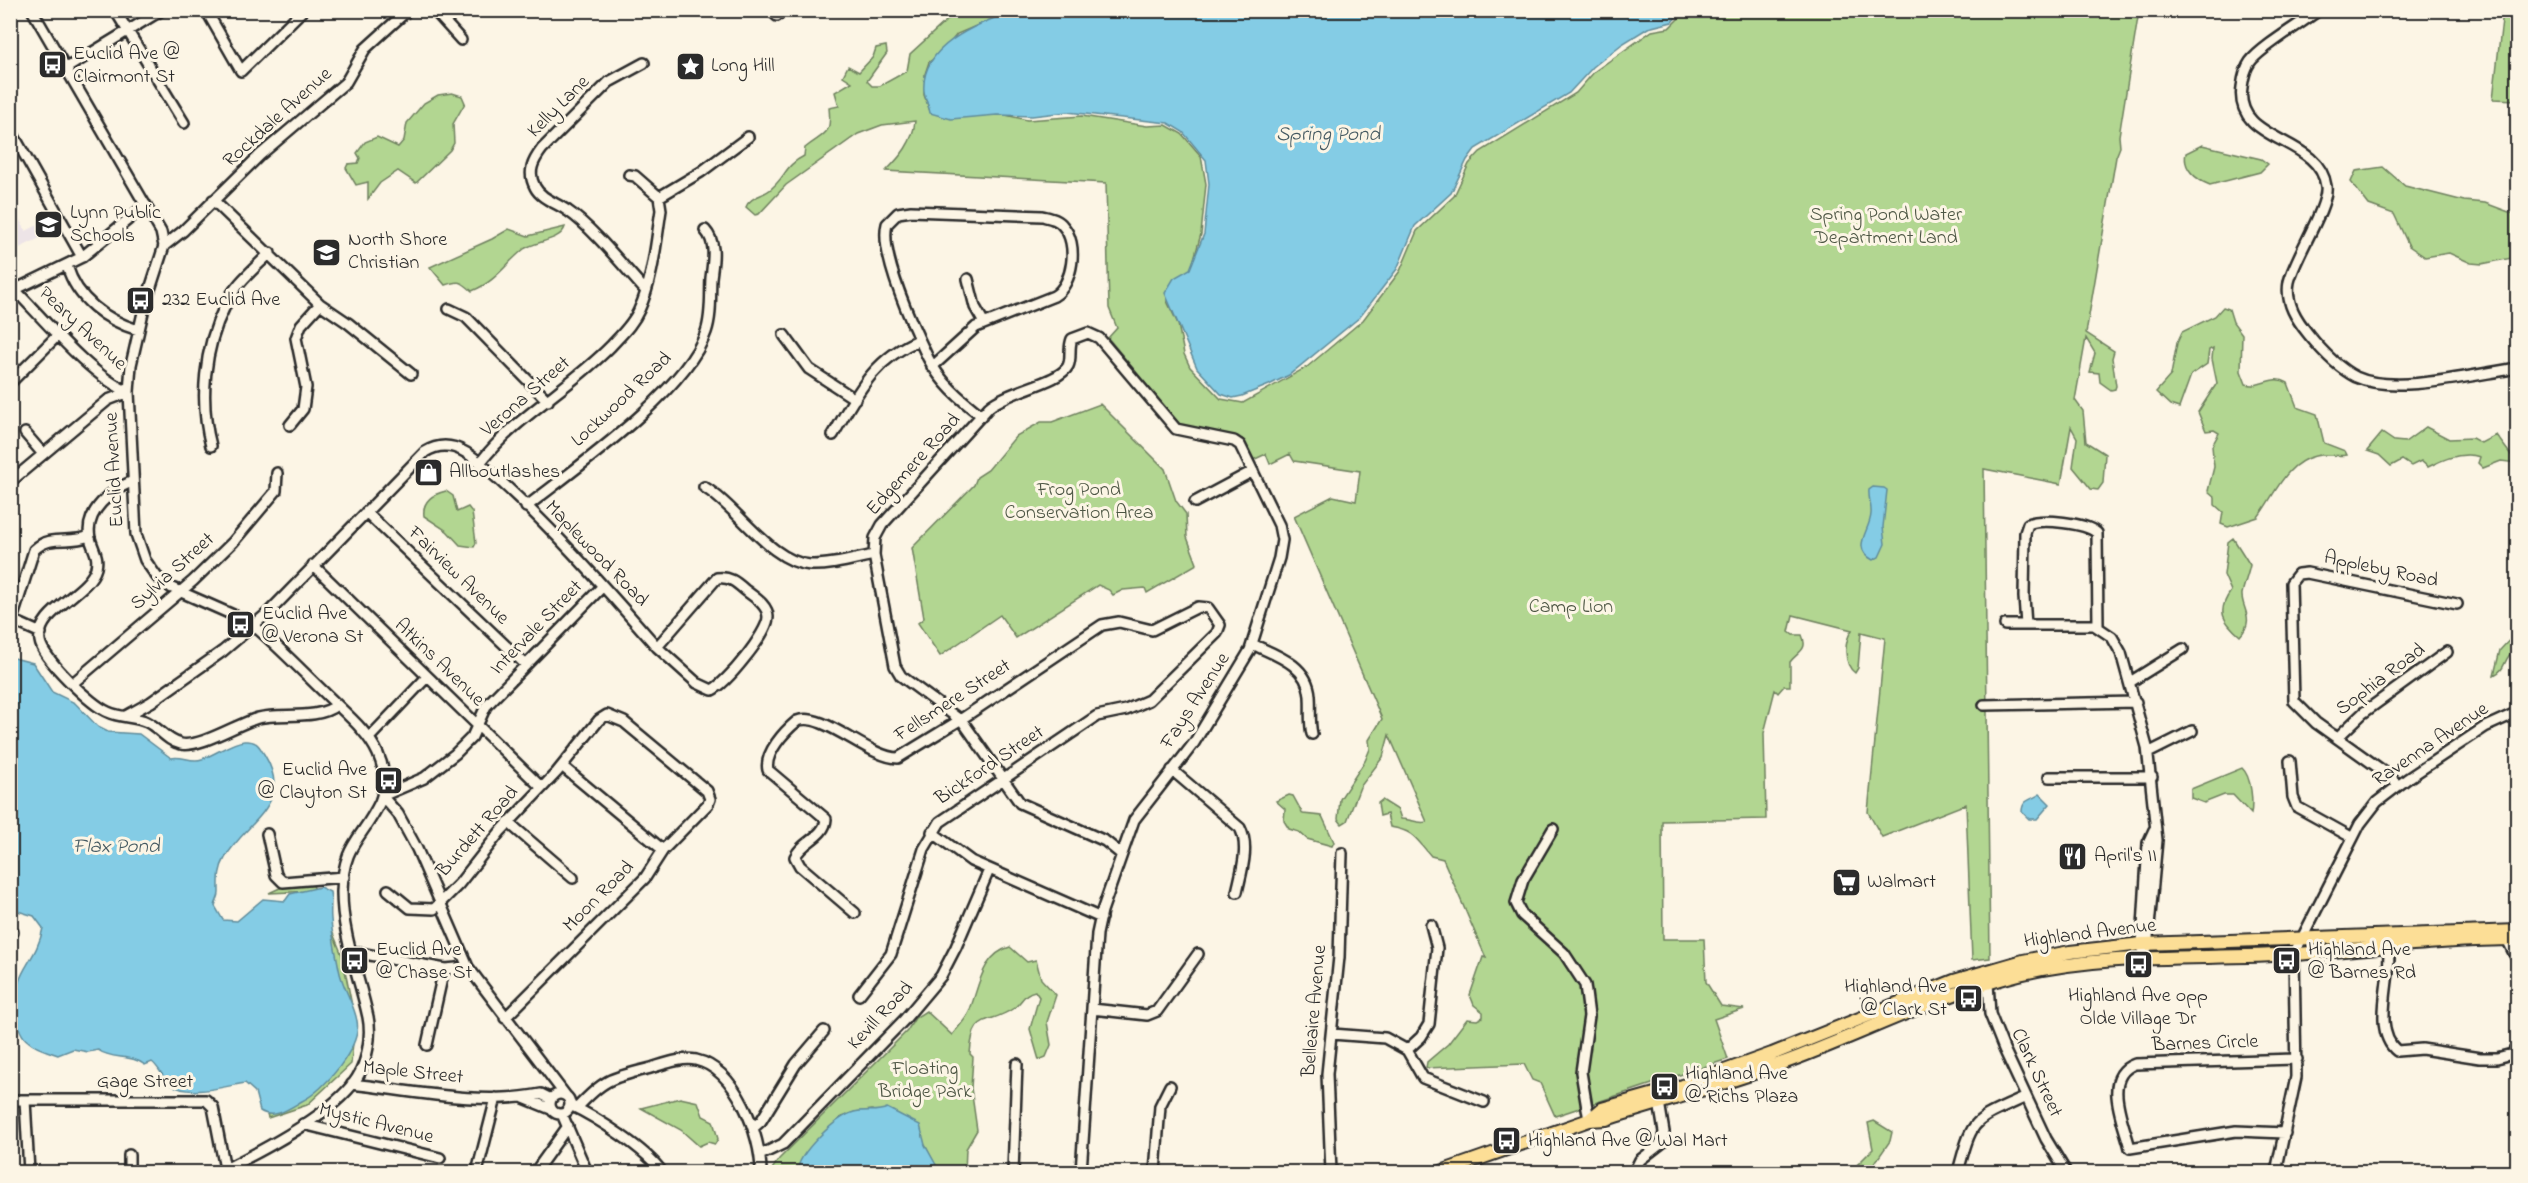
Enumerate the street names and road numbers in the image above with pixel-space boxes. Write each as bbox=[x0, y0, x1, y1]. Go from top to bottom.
street label: Rockdale Avenue bbox=[217, 61, 339, 175]
street label: Kelly Lane bbox=[521, 69, 597, 145]
street label: Peary Avenue bbox=[31, 280, 133, 378]
street label: Lockwood Road bbox=[565, 345, 679, 455]
street label: Verona Street bbox=[474, 349, 578, 445]
street label: Edgemere Road bbox=[860, 407, 969, 523]
street label: Euclid Avenue bbox=[97, 412, 132, 528]
street label: Maplewood Road bbox=[537, 494, 655, 614]
street label: Fairview Avenue bbox=[400, 519, 515, 632]
street label: Sylvia Street bbox=[124, 526, 222, 618]
street label: Appleby Road bbox=[2321, 544, 2441, 596]
street label: Intervale Street bbox=[484, 574, 590, 682]
street label: Atkins Avenue bbox=[387, 612, 491, 714]
street label: Sophia Road bbox=[2330, 637, 2432, 723]
street label: Fays Avenue bbox=[1153, 647, 1238, 756]
street label: Fellsmere Street bbox=[888, 652, 1017, 750]
street label: Ravenna Avenue bbox=[2367, 695, 2495, 795]
street label: Bickford Street bbox=[929, 719, 1051, 814]
street label: Burdett Road bbox=[429, 780, 526, 885]
street label: Moon Road bbox=[556, 854, 642, 940]
street label: Highland Avenue bbox=[2022, 912, 2158, 957]
street label: Belleaire Avenue bbox=[1295, 944, 1335, 1079]
street label: Kevill Road bbox=[841, 975, 921, 1057]
street label: Clark Street bbox=[2003, 1024, 2069, 1123]
street label: Barnes Circle bbox=[2150, 1028, 2259, 1060]
street label: Maple Street bbox=[361, 1053, 465, 1093]
street label: Gage Street bbox=[97, 1068, 194, 1098]
street label: Mystic Avenue bbox=[316, 1096, 437, 1152]

